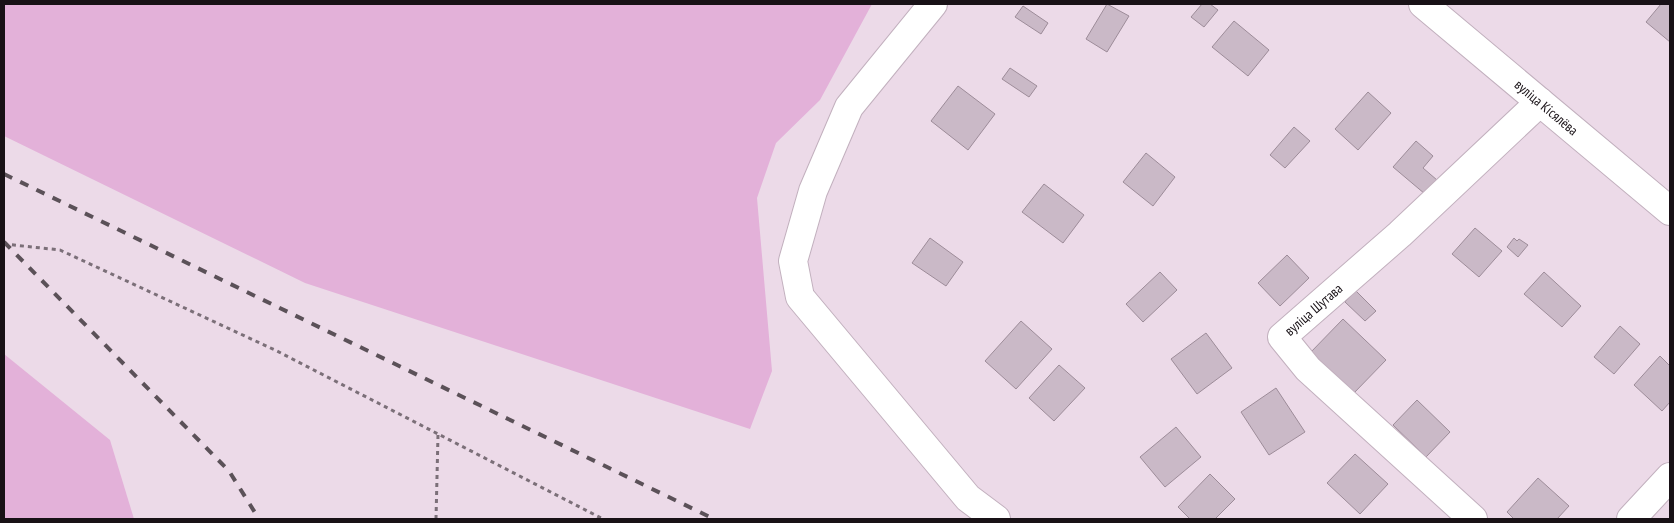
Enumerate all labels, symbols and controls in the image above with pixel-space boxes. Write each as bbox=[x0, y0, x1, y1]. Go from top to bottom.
street label: вуліца Кісялёва bbox=[1511, 76, 1582, 139]
street label: вуліца Шутава bbox=[1281, 279, 1346, 340]

